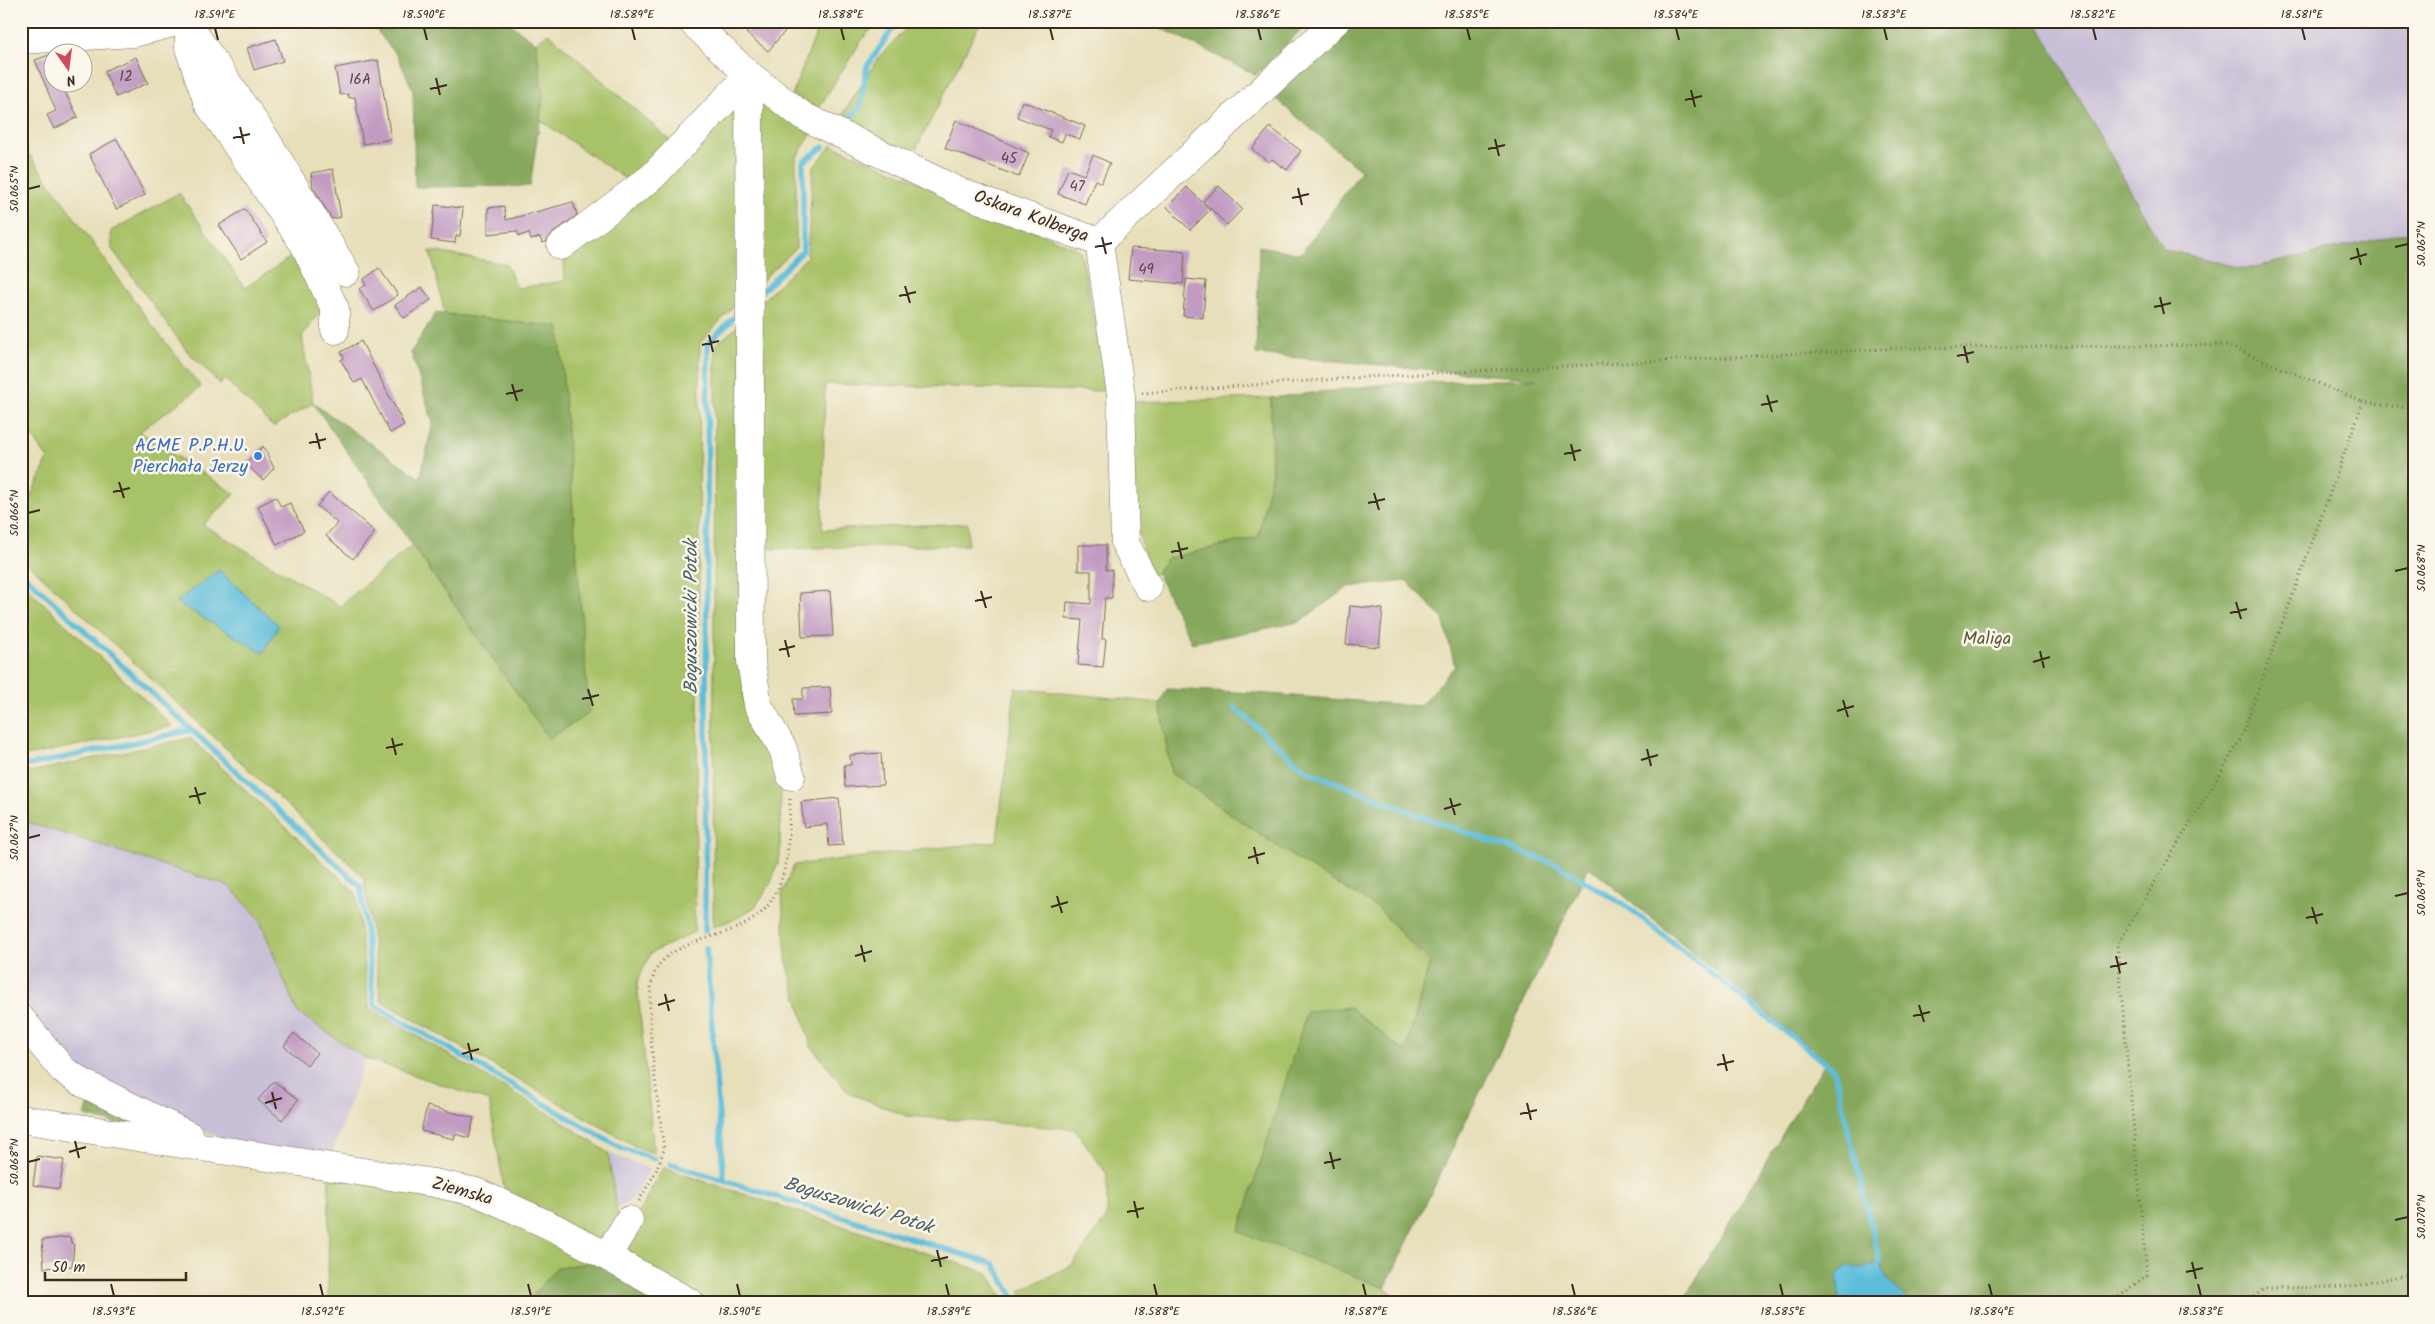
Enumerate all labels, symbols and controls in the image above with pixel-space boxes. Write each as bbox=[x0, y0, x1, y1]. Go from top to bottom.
text: 18.591°E bbox=[195, 5, 236, 24]
text: 18.590°E bbox=[402, 5, 447, 24]
text: 18.589°E bbox=[610, 5, 655, 24]
text: 18.588°E bbox=[818, 5, 865, 24]
text: 18.587°E bbox=[1028, 5, 1073, 24]
text: 18.586°E bbox=[1235, 5, 1282, 24]
text: 18.585°E bbox=[1444, 5, 1490, 24]
text: 18.584°E bbox=[1653, 5, 1700, 24]
text: 18.583°E bbox=[1861, 5, 1908, 24]
text: 18.582°E bbox=[2070, 5, 2117, 24]
text: 18.581°E bbox=[2281, 5, 2324, 24]
north arrow bbox=[42, 42, 92, 92]
house number: 12 bbox=[119, 65, 133, 89]
text: N bbox=[64, 68, 78, 91]
house number: 16A bbox=[349, 68, 371, 92]
house number: 45 bbox=[1001, 147, 1018, 171]
text: 50.065°N bbox=[5, 166, 24, 212]
house number: 47 bbox=[1069, 175, 1086, 199]
street label: Oskara Kolberga bbox=[969, 183, 1093, 251]
text: 50.067°N bbox=[2412, 221, 2431, 267]
house number: 49 bbox=[1138, 258, 1154, 282]
place label: ACME P.P.H.U. Pierchała Jerzy bbox=[133, 432, 249, 482]
marker: ACME P.P.H.U. Pierchała Jerzy bbox=[252, 450, 264, 462]
text: 50.066°N bbox=[5, 490, 24, 536]
water label: Boguszowicki Potok bbox=[677, 537, 707, 694]
text: 50.068°N bbox=[2412, 544, 2431, 592]
park label: Maliga bbox=[1963, 625, 2011, 654]
text: 50.067°N bbox=[5, 815, 24, 861]
text: 50.069°N bbox=[2412, 870, 2431, 916]
text: 50.068°N bbox=[5, 1138, 24, 1186]
street label: Ziemska bbox=[428, 1169, 496, 1215]
water label: Boguszowicki Potok bbox=[780, 1169, 939, 1244]
text: 50.070°N bbox=[2412, 1194, 2431, 1240]
scale bar bbox=[45, 1249, 186, 1281]
text: 50 m bbox=[52, 1256, 86, 1280]
text: 18.593°E bbox=[92, 1302, 137, 1321]
text: 18.592°E bbox=[301, 1302, 346, 1321]
text: 18.591°E bbox=[511, 1302, 552, 1321]
text: 18.590°E bbox=[718, 1302, 763, 1321]
text: 18.589°E bbox=[927, 1302, 972, 1321]
text: 18.588°E bbox=[1134, 1302, 1181, 1321]
text: 18.587°E bbox=[1344, 1302, 1389, 1321]
text: 18.586°E bbox=[1552, 1302, 1599, 1321]
text: 18.585°E bbox=[1760, 1302, 1806, 1321]
text: 18.584°E bbox=[1969, 1302, 2016, 1321]
text: 18.583°E bbox=[2178, 1302, 2225, 1321]

